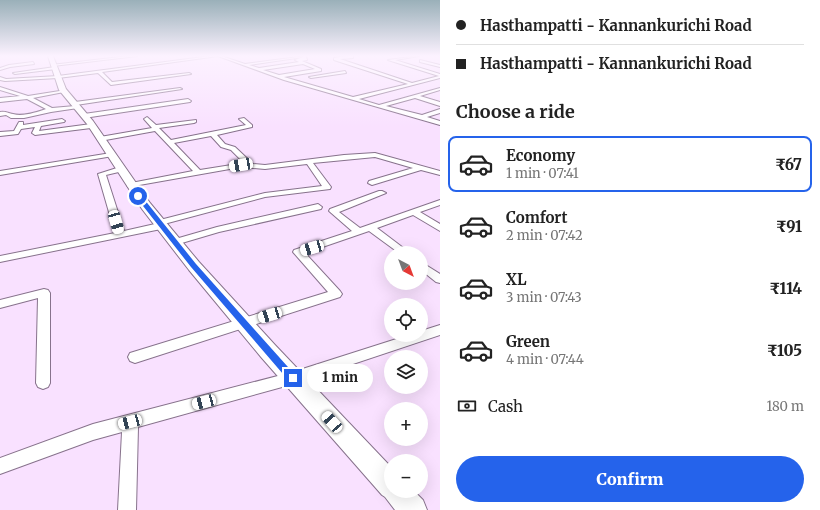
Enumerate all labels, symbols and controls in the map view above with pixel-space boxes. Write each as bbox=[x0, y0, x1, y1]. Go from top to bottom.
text: Hasthampatti - Kannankurichi Road bbox=[480, 16, 752, 35]
text: Hasthampatti - Kannankurichi Road bbox=[480, 54, 752, 73]
text: Choose a ride bbox=[456, 100, 575, 123]
icon: car bbox=[458, 146, 494, 182]
text: Economy bbox=[506, 146, 575, 165]
text: ₹67 bbox=[775, 155, 802, 174]
car bbox=[228, 157, 254, 173]
text: 1 min · 07:41 bbox=[506, 165, 579, 182]
route start bbox=[129, 187, 147, 205]
icon: car bbox=[458, 208, 494, 244]
text: Comfort bbox=[506, 208, 567, 227]
car bbox=[107, 209, 125, 235]
text: ₹91 bbox=[776, 217, 802, 236]
text: 2 min · 07:42 bbox=[506, 227, 583, 244]
car bbox=[299, 239, 325, 257]
north arrow bbox=[384, 246, 428, 290]
map controls bbox=[384, 246, 428, 498]
icon: car bbox=[458, 270, 494, 306]
text: XL bbox=[506, 270, 527, 289]
text: ₹114 bbox=[769, 279, 802, 298]
text: 3 min · 07:43 bbox=[506, 289, 582, 306]
button: locate bbox=[384, 298, 428, 342]
car bbox=[257, 306, 283, 324]
icon: car bbox=[458, 332, 494, 368]
text: Green bbox=[506, 332, 550, 351]
text: ₹105 bbox=[767, 341, 802, 360]
button: layers bbox=[384, 350, 428, 394]
text: 4 min · 07:44 bbox=[506, 351, 584, 368]
callout: 1 min bbox=[307, 364, 373, 392]
route end bbox=[284, 369, 302, 387]
text: 1 min bbox=[322, 369, 358, 386]
car bbox=[191, 393, 217, 411]
icon: cash bbox=[456, 395, 478, 417]
text: Cash bbox=[488, 397, 523, 416]
text: 180 m bbox=[766, 398, 804, 415]
button: + bbox=[384, 402, 428, 446]
car bbox=[320, 409, 344, 435]
car bbox=[117, 413, 143, 431]
button: − bbox=[384, 454, 428, 498]
button: Confirm bbox=[456, 456, 804, 502]

